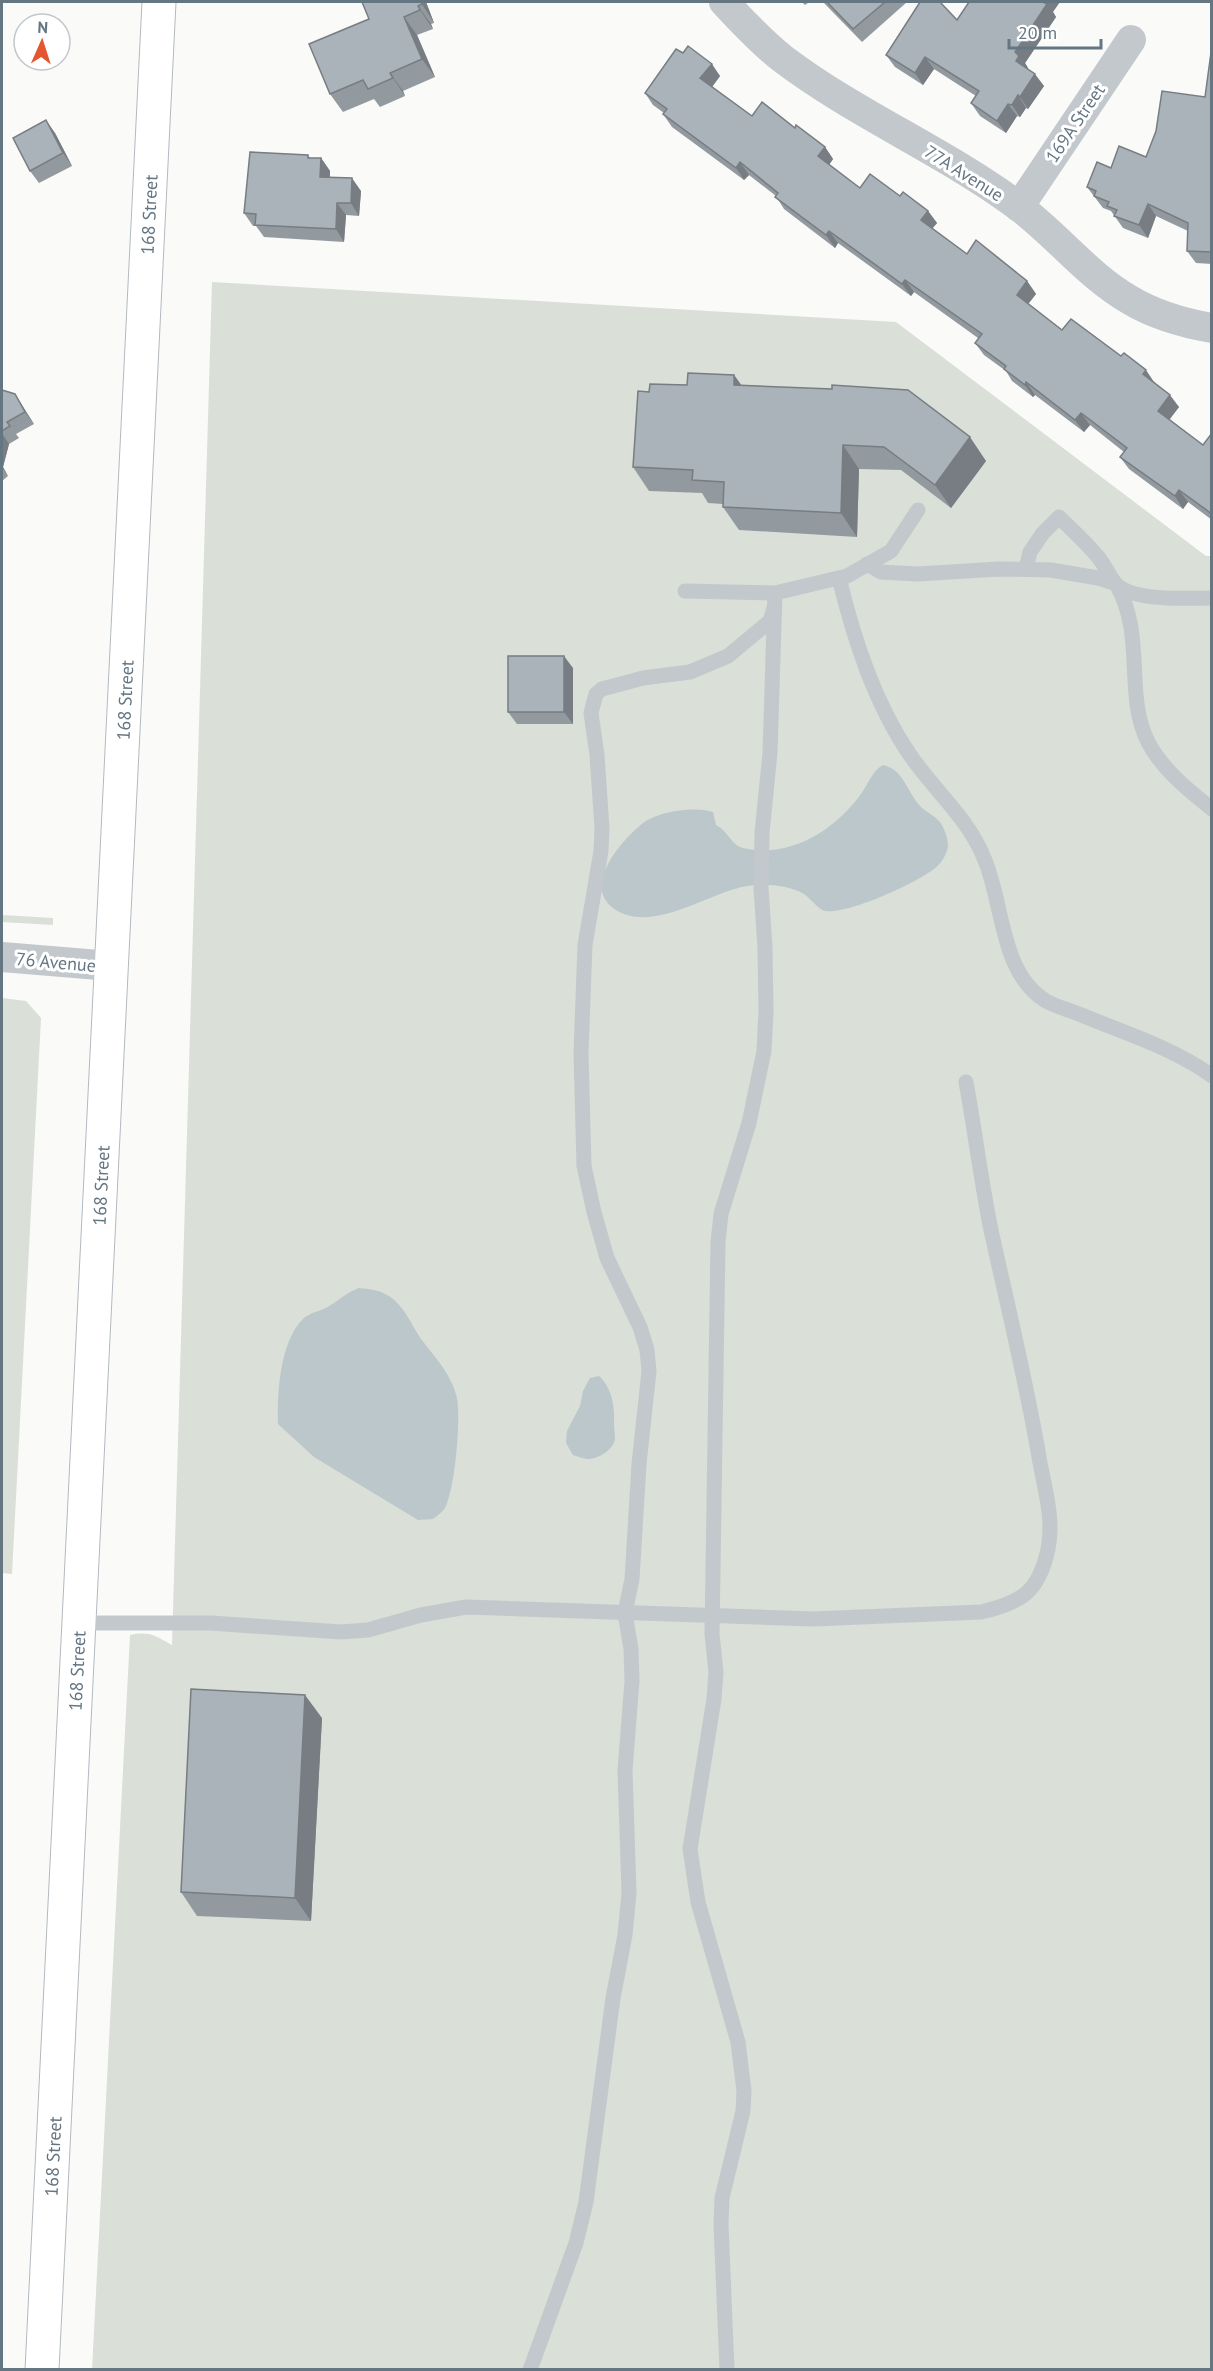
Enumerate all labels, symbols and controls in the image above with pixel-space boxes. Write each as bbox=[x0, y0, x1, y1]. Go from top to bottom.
north arrow bbox=[12, 12, 72, 72]
scale bar bbox=[1009, 12, 1100, 50]
text: N bbox=[37, 17, 49, 37]
text: 20 m bbox=[1018, 21, 1057, 44]
street label: 169A Street bbox=[1040, 79, 1110, 167]
street label: 77A Avenue bbox=[920, 140, 1008, 206]
street label: 168 Street bbox=[135, 174, 162, 255]
street label: 168 Street bbox=[111, 659, 138, 741]
street label: 76 Avenue bbox=[15, 947, 97, 977]
street label: 168 Street bbox=[87, 1145, 114, 1226]
street label: 168 Street bbox=[63, 1630, 90, 1712]
street label: 168 Street bbox=[39, 2116, 66, 2197]

